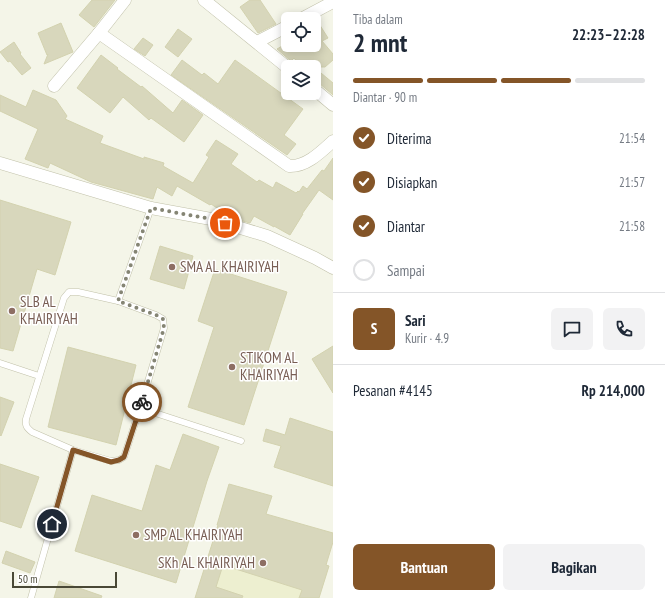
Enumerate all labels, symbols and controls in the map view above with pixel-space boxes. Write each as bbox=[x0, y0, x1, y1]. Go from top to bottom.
text: Tiba dalam bbox=[353, 11, 403, 28]
map controls bbox=[281, 12, 321, 100]
button: locate bbox=[281, 12, 321, 52]
text: 22:23–22:28 bbox=[572, 25, 645, 44]
text: 2 mnt bbox=[353, 26, 407, 59]
button: layers bbox=[281, 60, 321, 100]
text: Diantar · 90 m bbox=[353, 89, 417, 106]
icon: check bbox=[353, 127, 375, 149]
text: Diterima bbox=[387, 129, 431, 148]
text: 21:54 bbox=[619, 130, 645, 147]
icon: check bbox=[353, 171, 375, 193]
text: Disiapkan bbox=[387, 173, 437, 192]
text: 21:57 bbox=[619, 174, 645, 191]
pin bbox=[208, 206, 242, 240]
icon: bag bbox=[214, 212, 236, 234]
icon: check bbox=[353, 215, 375, 237]
text: Diantar bbox=[387, 217, 425, 236]
text: 21:58 bbox=[619, 218, 645, 235]
place label: SMA AL KHAIRIYAH bbox=[180, 257, 279, 276]
text: Sampai bbox=[387, 261, 425, 280]
marker: SMA AL KHAIRIYAH bbox=[167, 262, 177, 272]
place label: SLB AL KHAIRIYAH bbox=[20, 292, 78, 328]
marker: SLB AL KHAIRIYAH bbox=[7, 306, 17, 316]
button: chat bbox=[551, 308, 593, 350]
button: phone bbox=[603, 308, 645, 350]
text: Sari bbox=[405, 311, 426, 330]
text: S bbox=[371, 319, 377, 338]
text: Kurir · 4.9 bbox=[405, 330, 449, 347]
place label: STIKOM AL KHAIRIYAH bbox=[240, 348, 298, 384]
marker: STIKOM AL KHAIRIYAH bbox=[227, 362, 237, 372]
text: Pesanan #4145 bbox=[353, 381, 433, 400]
text: Rp 214,000 bbox=[581, 381, 645, 400]
courier bbox=[122, 382, 162, 422]
icon: bike bbox=[131, 391, 153, 413]
pin bbox=[35, 507, 69, 541]
icon: home bbox=[41, 513, 63, 535]
place label: SMP AL KHAIRIYAH bbox=[144, 525, 243, 544]
marker: SMP AL KHAIRIYAH bbox=[131, 530, 141, 540]
button: Bantuan bbox=[353, 544, 495, 590]
button: Bagikan bbox=[503, 544, 645, 590]
place label: SKh AL KHAIRIYAH bbox=[158, 553, 255, 572]
marker: SKh AL KHAIRIYAH bbox=[258, 558, 268, 568]
scale bar bbox=[12, 570, 117, 589]
text: 50 m bbox=[18, 572, 37, 586]

